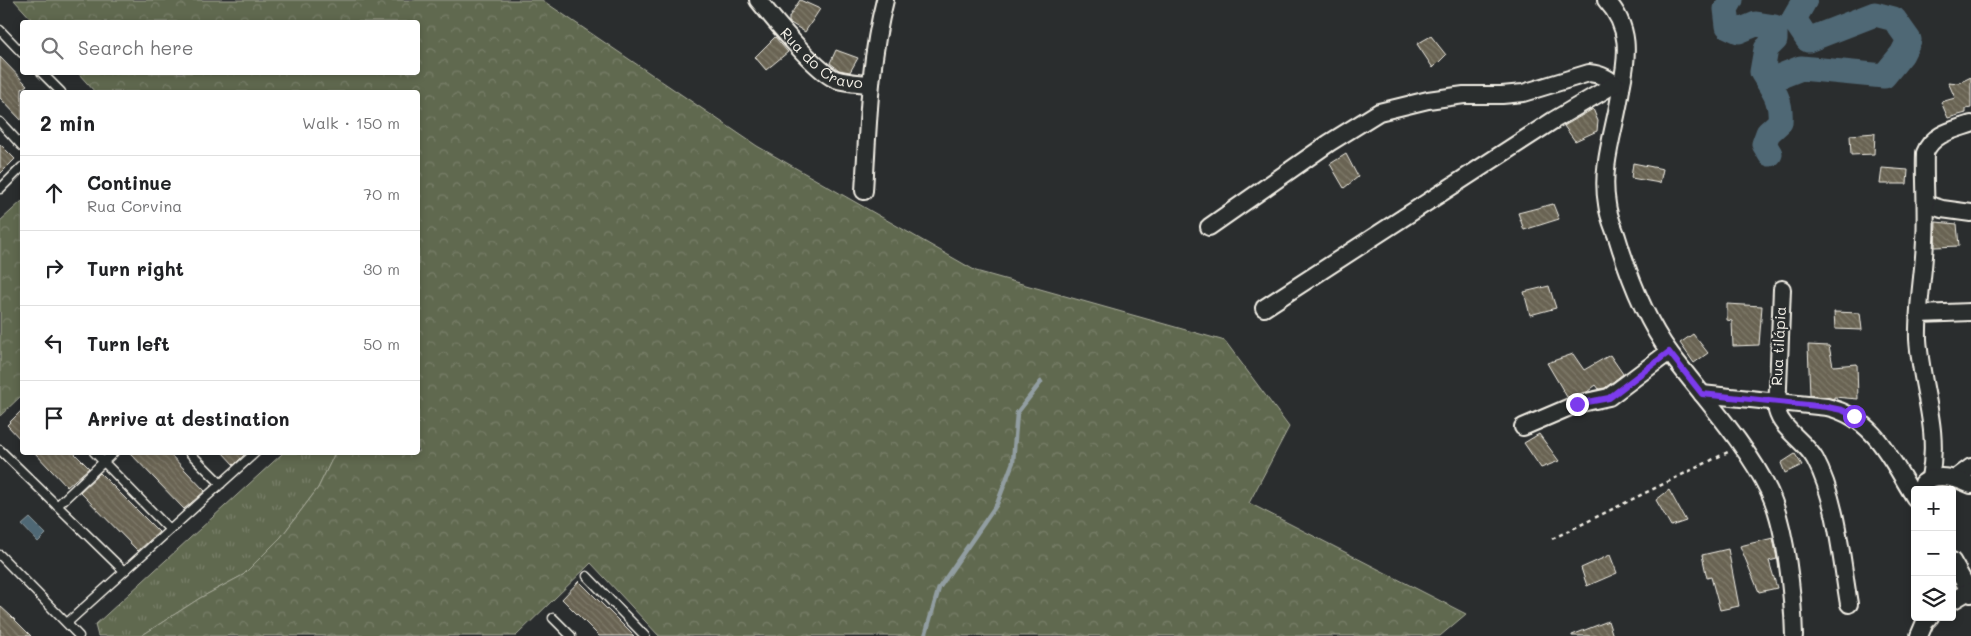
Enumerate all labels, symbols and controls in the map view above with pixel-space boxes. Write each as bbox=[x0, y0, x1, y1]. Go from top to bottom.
search box bbox=[20, 20, 420, 75]
street label: Rua do Cravo bbox=[776, 23, 864, 92]
icon: search bbox=[38, 34, 66, 62]
text: Search here bbox=[78, 35, 194, 60]
text: 2 min bbox=[40, 109, 95, 136]
text: Walk · 150 m bbox=[302, 112, 400, 133]
text: Continue bbox=[87, 170, 172, 195]
icon: ahead bbox=[40, 179, 68, 207]
text: 70 m bbox=[363, 183, 400, 204]
text: Rua Corvina bbox=[87, 195, 182, 216]
icon: right bbox=[40, 254, 68, 282]
text: Turn right bbox=[87, 256, 184, 281]
text: 30 m bbox=[363, 258, 400, 279]
street label: Rua tilápia bbox=[1766, 306, 1790, 386]
icon: left bbox=[40, 329, 68, 357]
text: Turn left bbox=[87, 331, 170, 356]
text: 50 m bbox=[363, 333, 400, 354]
route end bbox=[1566, 393, 1589, 416]
icon: arrive bbox=[40, 404, 68, 432]
route start bbox=[1843, 405, 1866, 428]
text: Arrive at destination bbox=[87, 406, 290, 431]
map controls bbox=[1911, 486, 1956, 621]
button: + bbox=[1911, 486, 1956, 531]
button: − bbox=[1911, 531, 1956, 576]
button: layers bbox=[1911, 576, 1956, 621]

